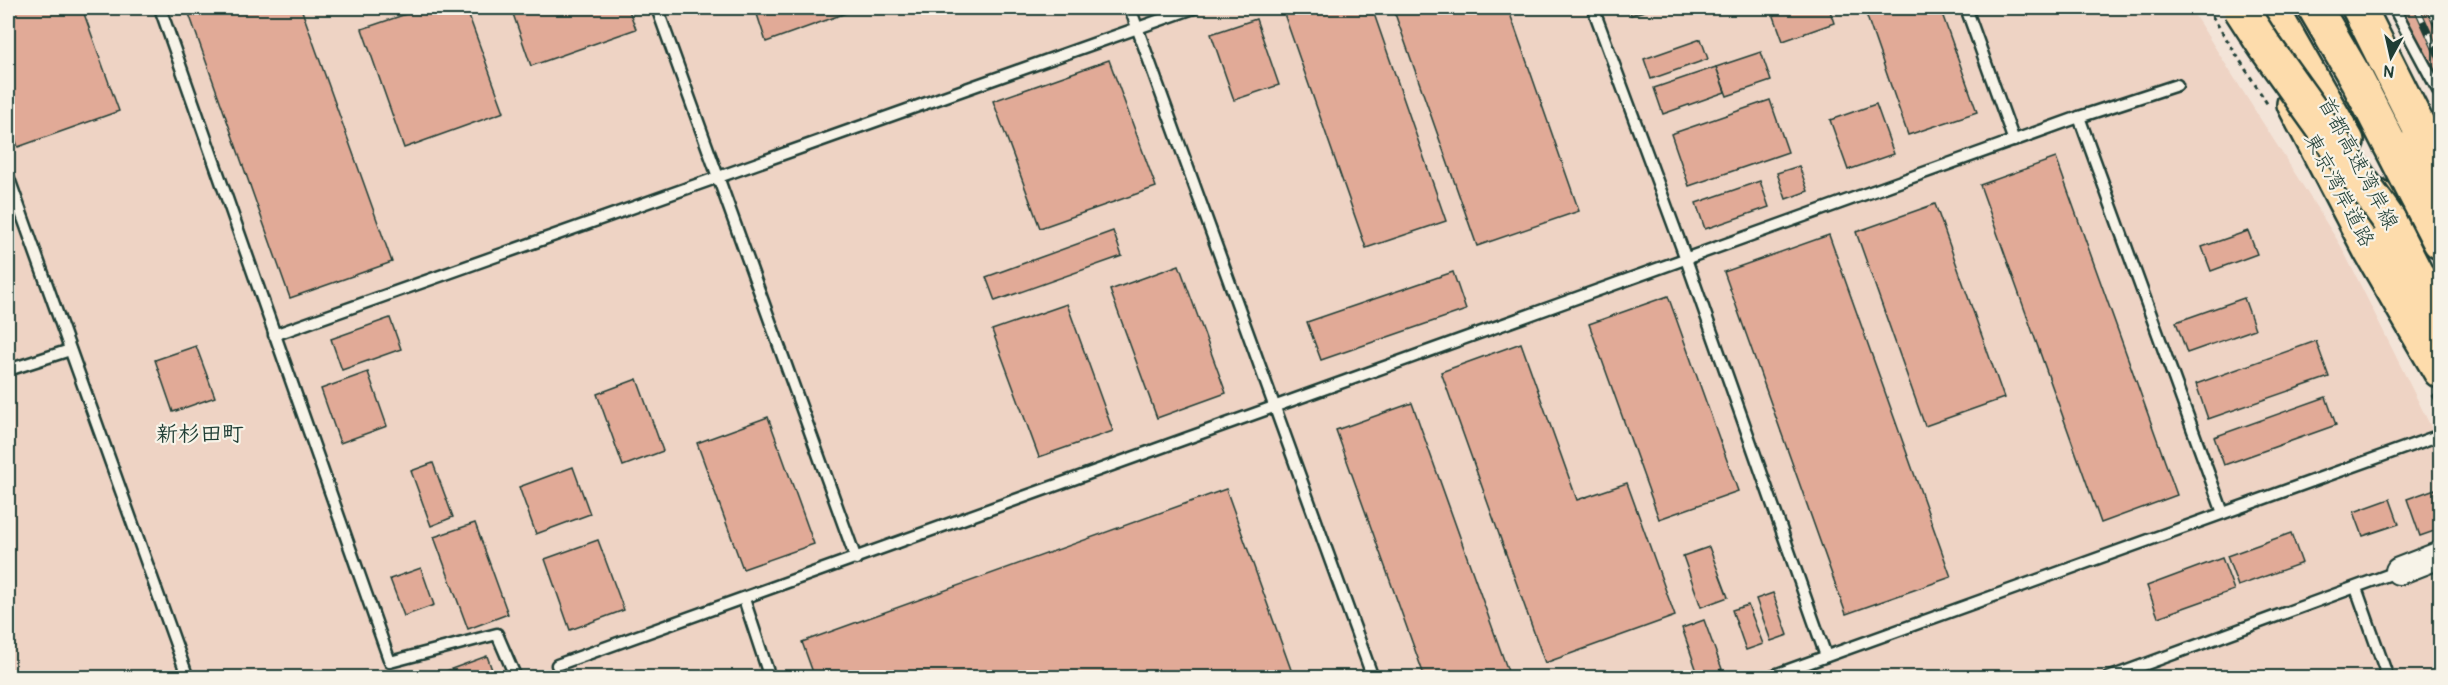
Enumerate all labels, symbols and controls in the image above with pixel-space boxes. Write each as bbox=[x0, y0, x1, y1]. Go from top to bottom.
north arrow bbox=[2361, 27, 2421, 87]
text: N bbox=[2382, 60, 2396, 82]
street label: 首都高速湾岸線 bbox=[2312, 92, 2404, 234]
street label: 東京湾岸道路 bbox=[2298, 128, 2380, 252]
district label: 新杉田町 bbox=[156, 420, 244, 448]

